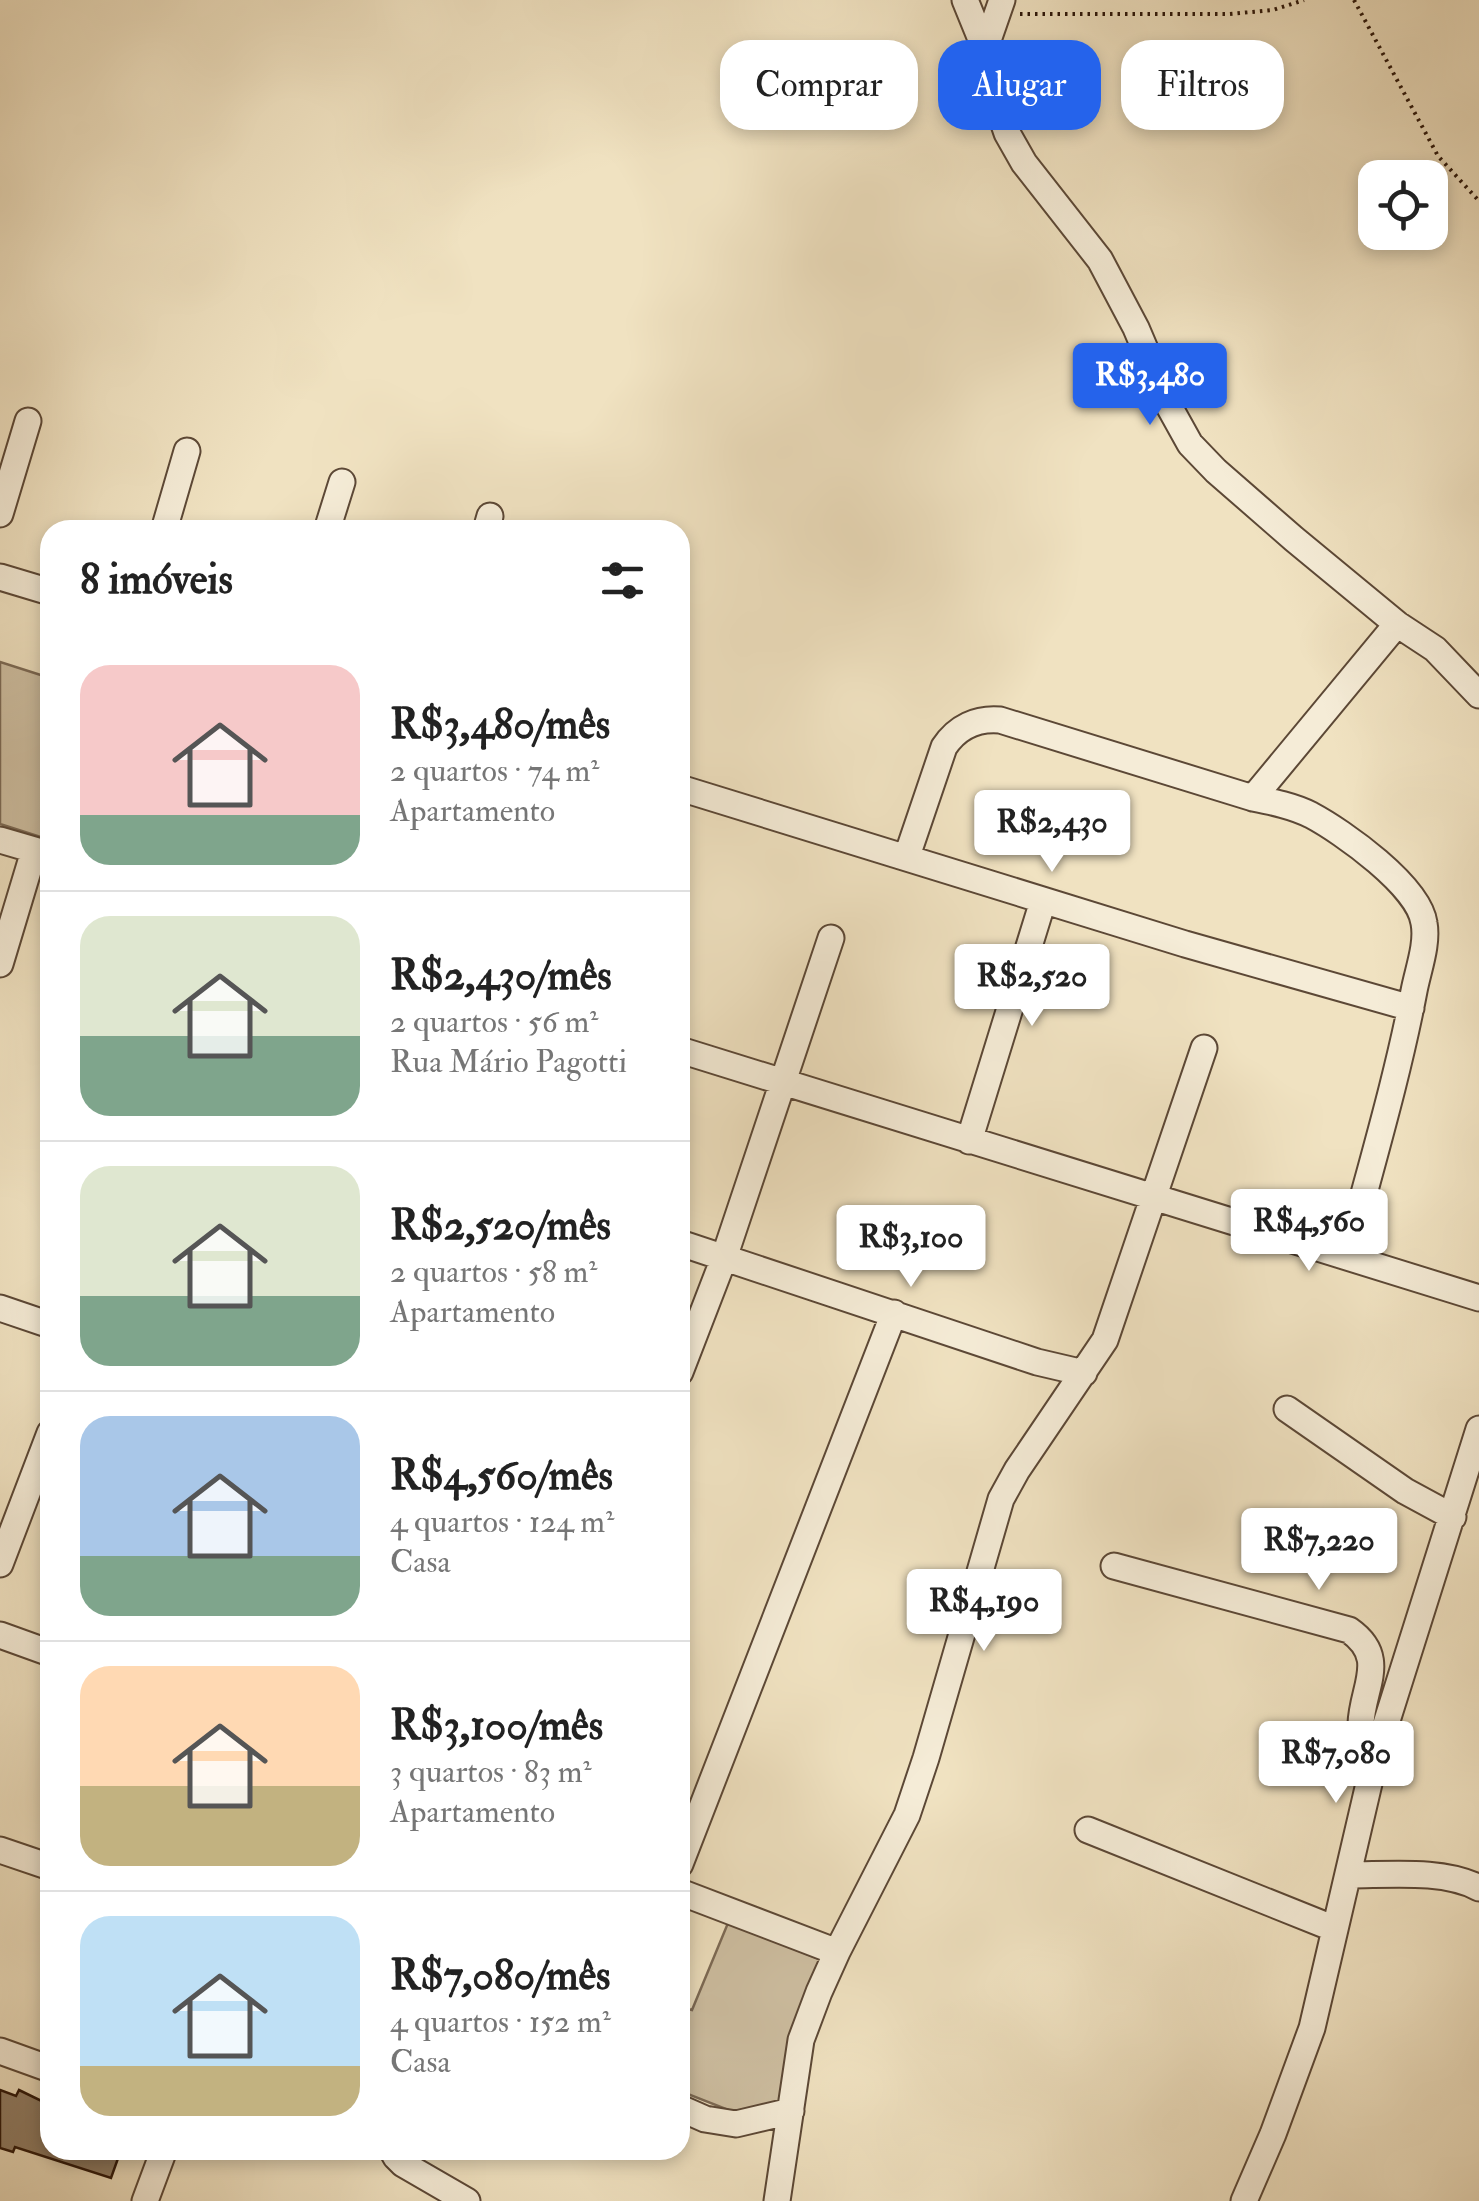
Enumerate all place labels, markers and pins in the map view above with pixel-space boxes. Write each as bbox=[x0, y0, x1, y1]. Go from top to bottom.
pin: R$3,480 bbox=[1058, 343, 1242, 428]
pin: R$2,430 bbox=[960, 790, 1144, 875]
pin: R$2,520 bbox=[940, 944, 1124, 1029]
pin: R$4,560 bbox=[1217, 1189, 1401, 1274]
pin: R$3,100 bbox=[819, 1205, 1003, 1290]
pin: R$7,220 bbox=[1227, 1508, 1411, 1593]
pin: R$4,190 bbox=[892, 1569, 1076, 1654]
pin: R$7,080 bbox=[1244, 1721, 1428, 1806]

